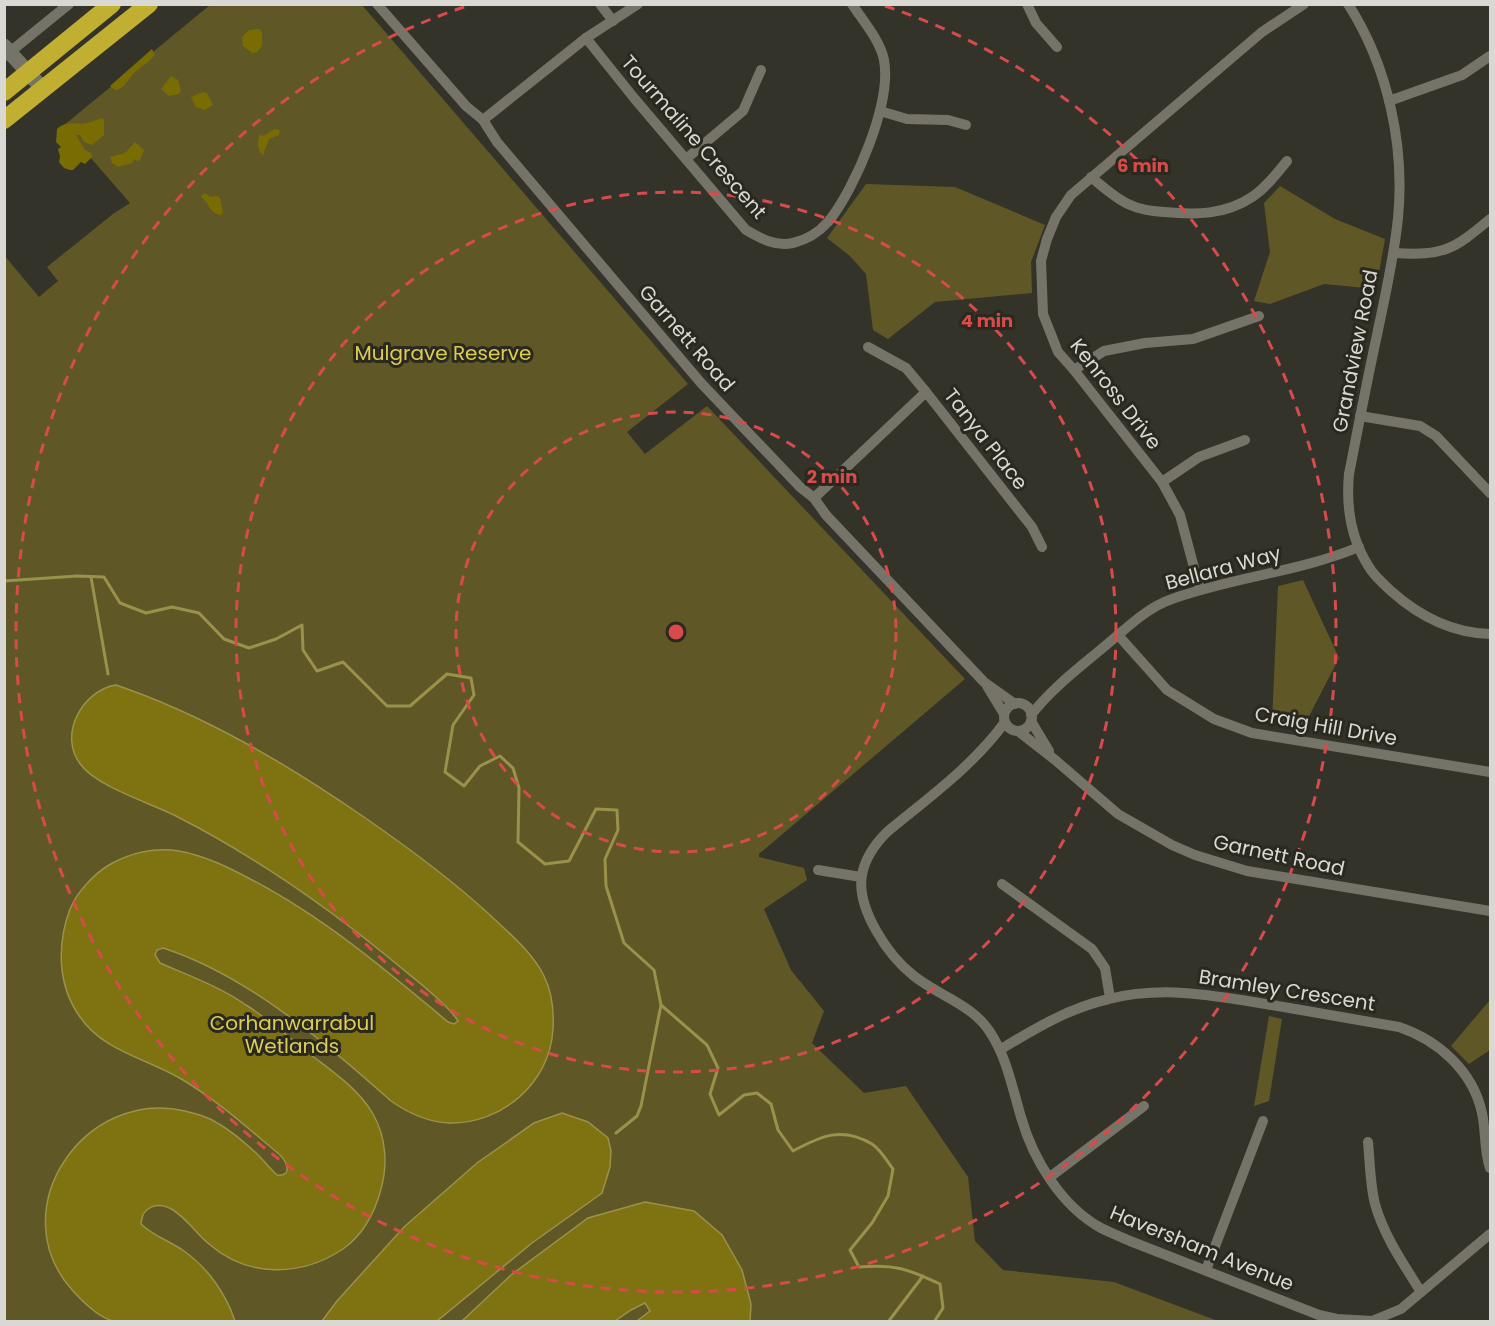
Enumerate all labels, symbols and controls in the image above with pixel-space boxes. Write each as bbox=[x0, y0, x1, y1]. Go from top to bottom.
street label: Tourmaline Crescent bbox=[615, 49, 773, 225]
text: 6 min bbox=[1117, 153, 1169, 178]
street label: Grandview Road bbox=[1326, 267, 1384, 435]
street label: Garnett Road bbox=[633, 278, 741, 398]
text: 4 min bbox=[961, 308, 1013, 333]
street label: Kenross Drive bbox=[1064, 333, 1168, 455]
park label: Mulgrave Reserve bbox=[355, 339, 531, 367]
street label: Tanya Place bbox=[937, 382, 1035, 496]
text: 2 min bbox=[807, 464, 857, 489]
street label: Bellara Way bbox=[1162, 539, 1284, 597]
centre of rings bbox=[666, 622, 686, 642]
street label: Craig Hill Drive bbox=[1253, 700, 1399, 752]
street label: Garnett Road bbox=[1211, 827, 1347, 883]
street label: Bramley Crescent bbox=[1197, 962, 1377, 1018]
park label: Corhanwarrabul Wetlands bbox=[210, 1009, 374, 1060]
street label: Haversham Avenue bbox=[1106, 1198, 1298, 1298]

